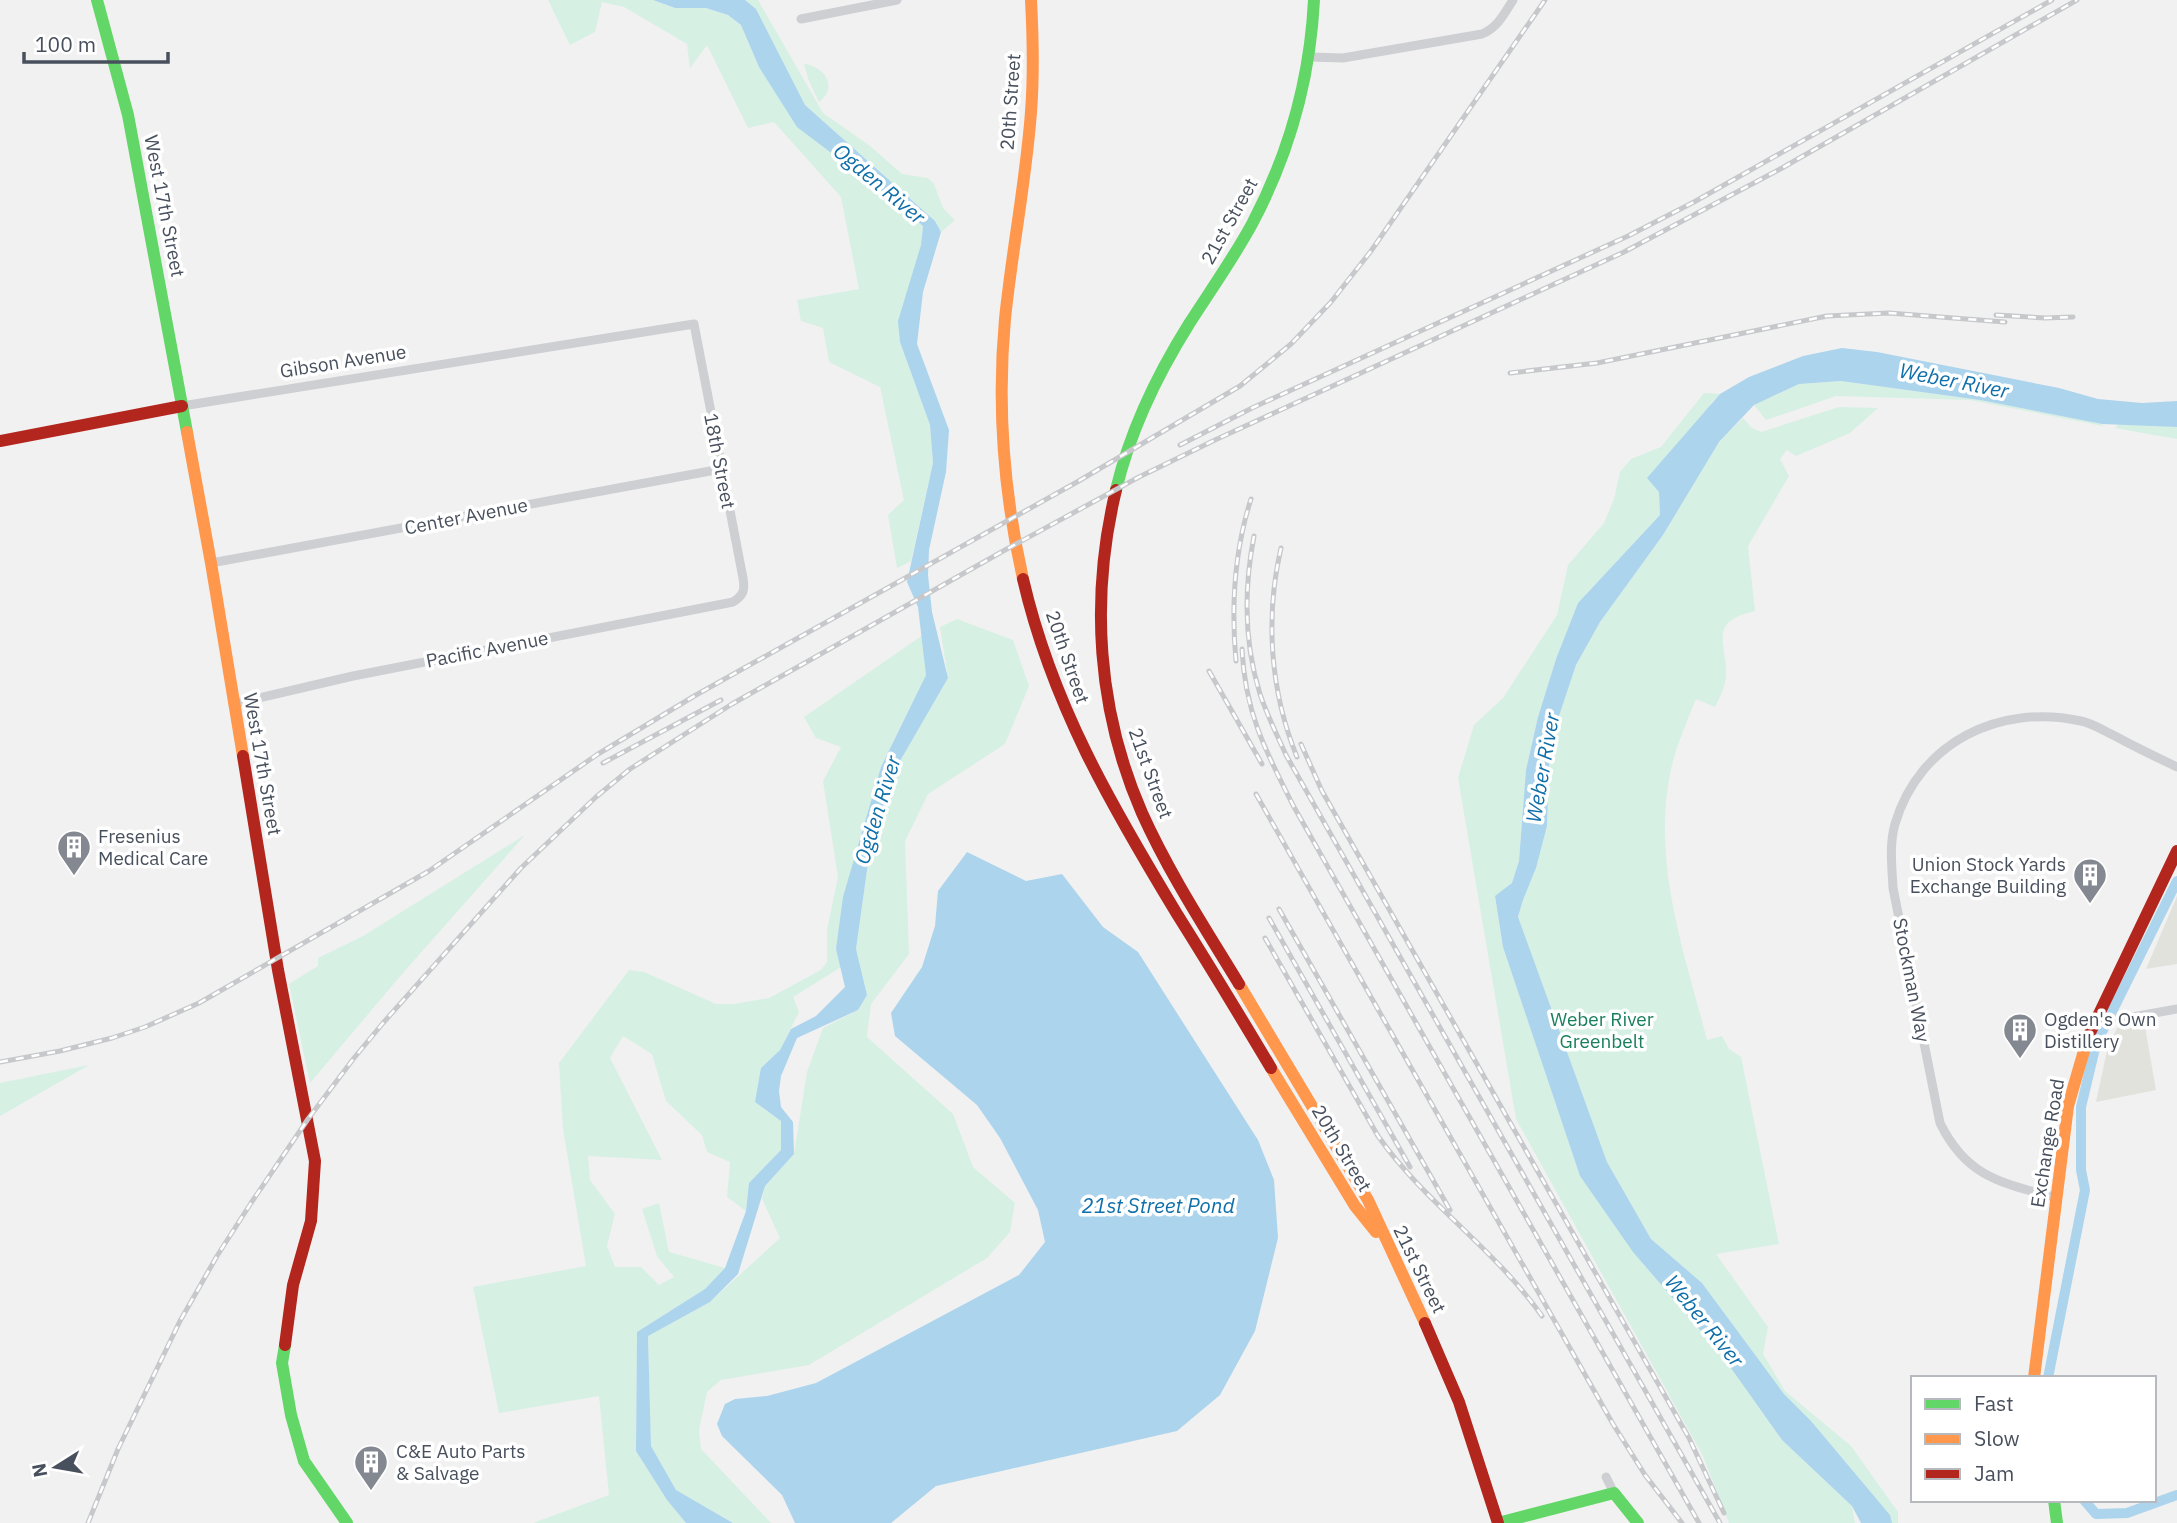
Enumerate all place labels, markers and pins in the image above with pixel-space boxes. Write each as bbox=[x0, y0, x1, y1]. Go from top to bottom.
place label: Fresenius Medical Care bbox=[98, 824, 208, 870]
building icon: Fresenius Medical Care bbox=[55, 828, 93, 877]
place label: Union Stock Yards Exchange Building bbox=[1910, 852, 2066, 898]
building icon: Union Stock Yards Exchange Building bbox=[2071, 856, 2109, 905]
place label: Ogden's Own Distillery bbox=[2044, 1007, 2157, 1053]
building icon: Ogden's Own Distillery bbox=[2001, 1011, 2039, 1060]
place label: C&E Auto Parts & Salvage bbox=[396, 1439, 526, 1485]
building icon: C&E Auto Parts & Salvage bbox=[352, 1443, 390, 1492]

